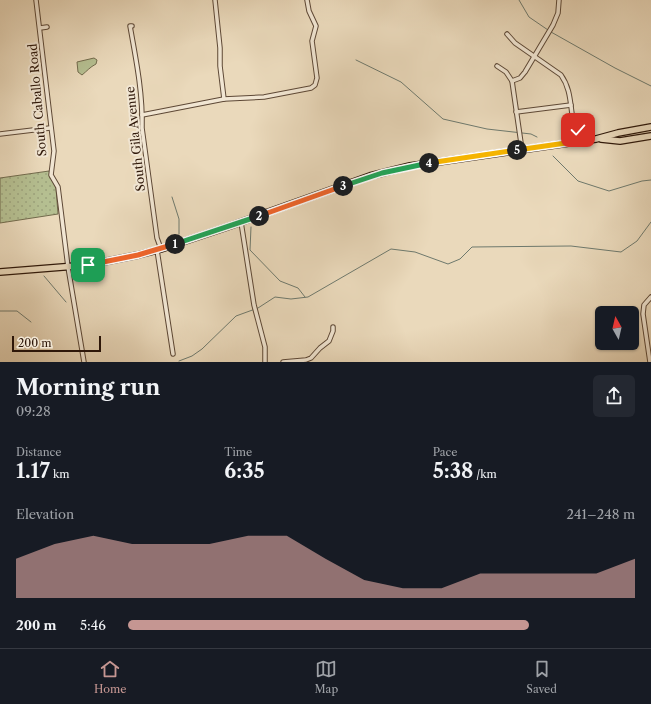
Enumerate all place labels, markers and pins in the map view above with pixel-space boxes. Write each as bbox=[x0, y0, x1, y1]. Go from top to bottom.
pin bbox=[561, 113, 595, 147]
pin: 5 bbox=[507, 140, 527, 160]
pin: 4 bbox=[419, 153, 439, 173]
pin: 3 bbox=[333, 176, 353, 196]
pin: 2 bbox=[249, 206, 269, 226]
pin: 1 bbox=[165, 234, 185, 254]
pin bbox=[71, 248, 105, 282]

